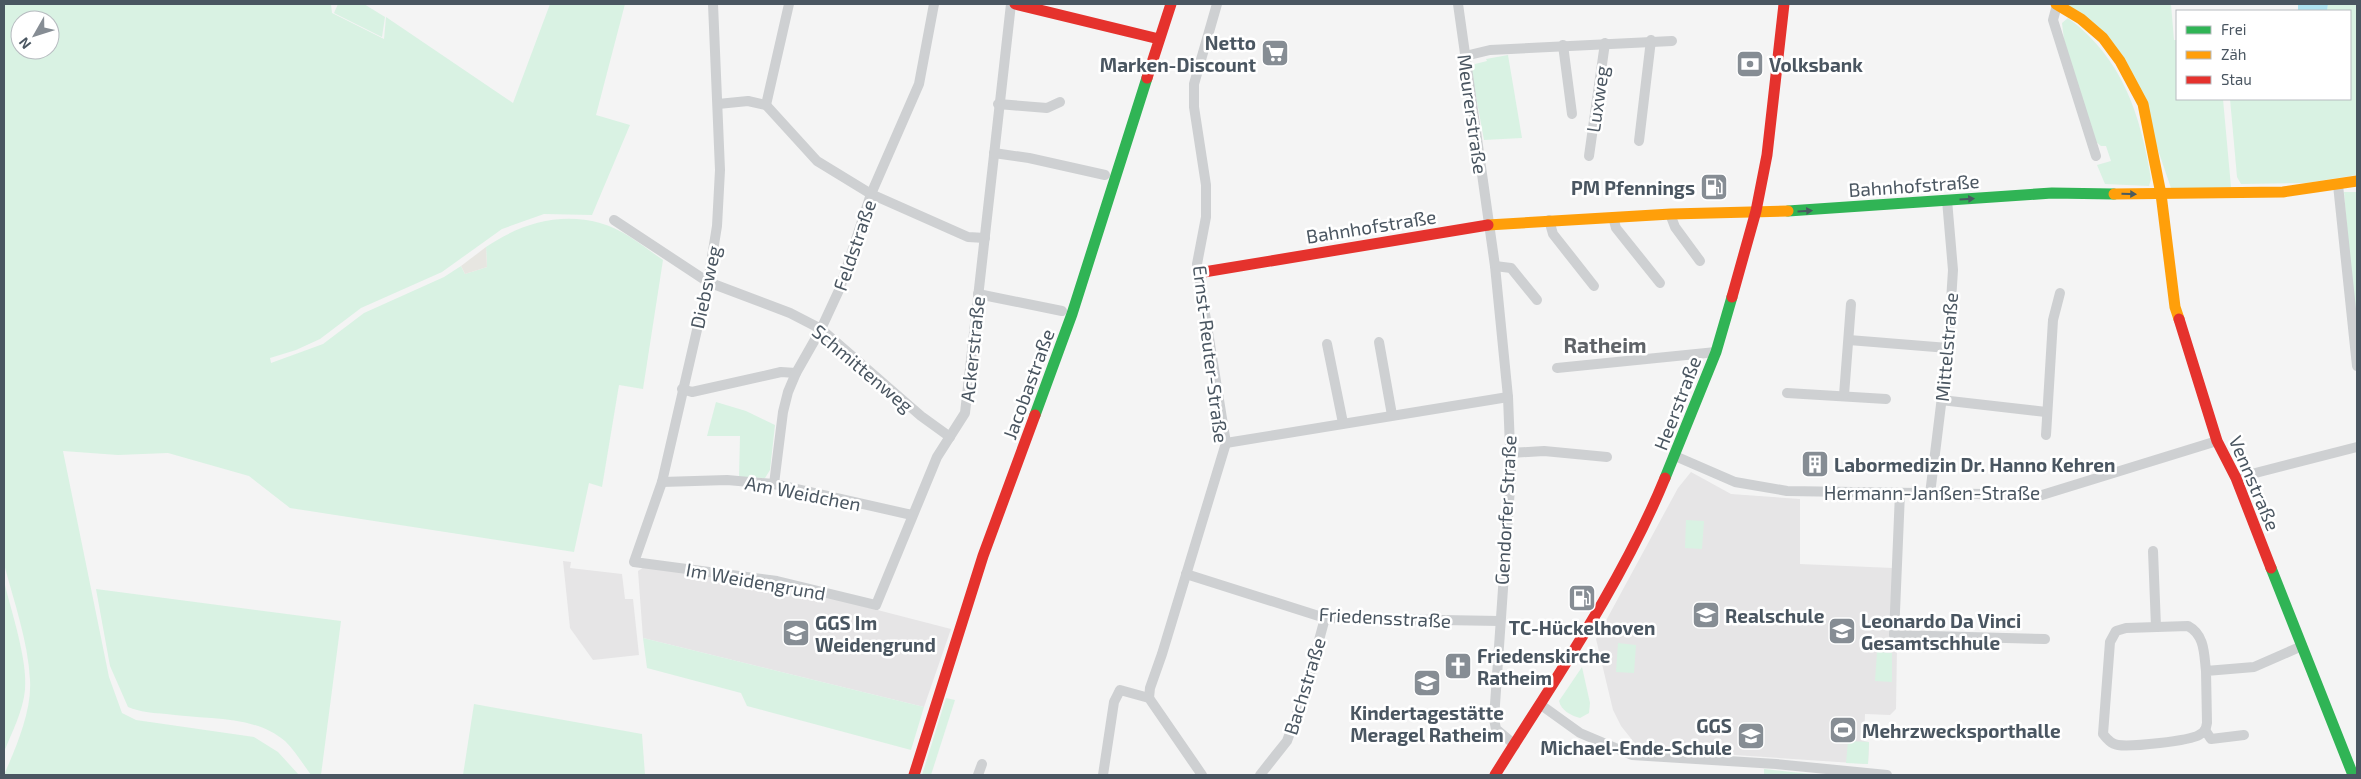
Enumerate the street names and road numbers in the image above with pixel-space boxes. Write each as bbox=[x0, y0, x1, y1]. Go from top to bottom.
street label: Meurerstraße bbox=[1453, 53, 1493, 175]
street label: Luxweg bbox=[1581, 64, 1613, 134]
street label: Bahnhofstraße bbox=[1848, 169, 1980, 201]
street label: Feldstraße bbox=[828, 197, 880, 293]
street label: Bahnhofstraße bbox=[1304, 204, 1438, 248]
street label: Diebsweg bbox=[685, 243, 725, 331]
street label: Ernst-Reuter-Straße bbox=[1189, 264, 1233, 444]
street label: Mittelstraße bbox=[1930, 291, 1962, 403]
street label: Ackerstraße bbox=[955, 295, 989, 403]
street label: Schmittenweg bbox=[808, 319, 918, 417]
street label: Jacobastraße bbox=[997, 326, 1059, 442]
street label: Heerstraße bbox=[1649, 353, 1705, 453]
street label: Vennstraße bbox=[2225, 432, 2285, 534]
street label: Gendorfer Straße bbox=[1490, 434, 1520, 586]
street label: Am Weidchen bbox=[743, 471, 863, 515]
street label: Hermann-Janßen-Straße bbox=[1824, 481, 2040, 504]
street label: Im Weidengrund bbox=[684, 557, 828, 605]
street label: Friedensstraße bbox=[1318, 602, 1452, 632]
street label: Bachstraße bbox=[1278, 635, 1330, 737]

